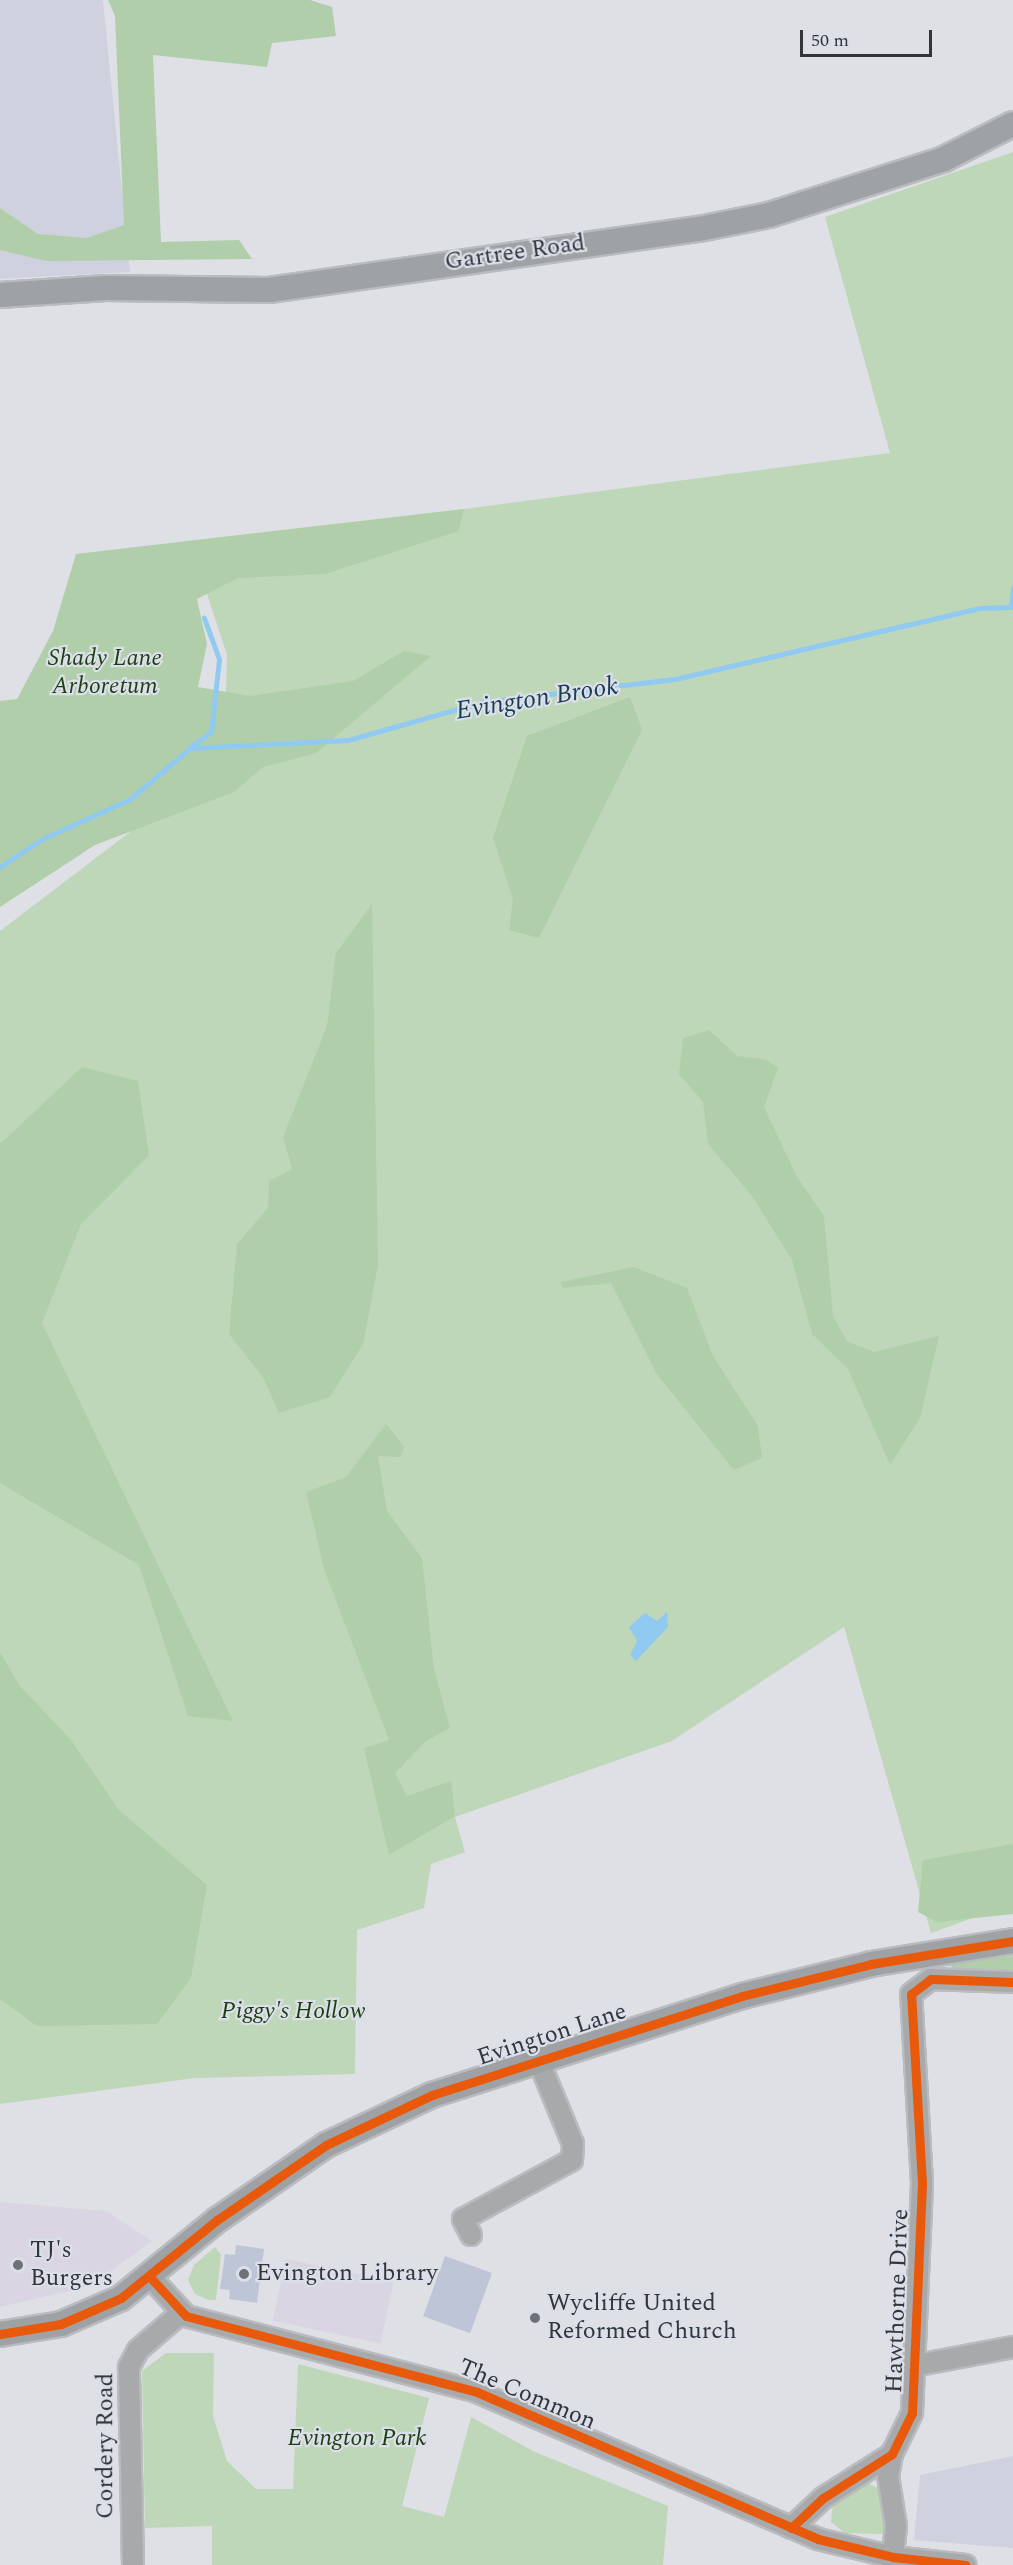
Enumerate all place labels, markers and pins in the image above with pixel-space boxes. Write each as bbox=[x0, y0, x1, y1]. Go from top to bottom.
place label: TJ's Burgers bbox=[30, 2237, 113, 2293]
marker: TJ's Burgers bbox=[11, 2258, 25, 2272]
place label: Evington Library bbox=[256, 2260, 438, 2288]
marker: Evington Library bbox=[237, 2267, 251, 2281]
place label: Wycliffe United Reformed Church bbox=[547, 2290, 737, 2346]
marker: Wycliffe United Reformed Church bbox=[528, 2311, 542, 2325]

